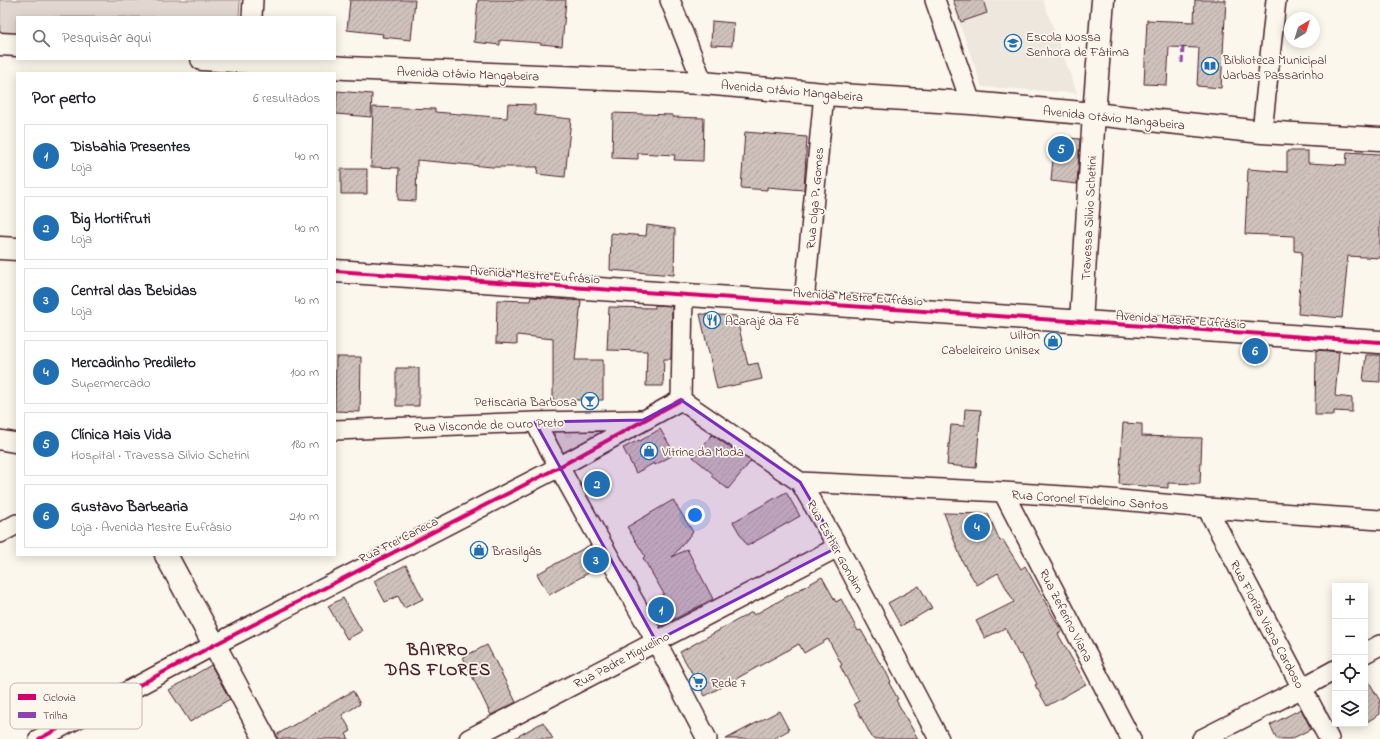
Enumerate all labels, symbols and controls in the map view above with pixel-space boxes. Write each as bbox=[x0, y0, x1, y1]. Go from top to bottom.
north arrow bbox=[1284, 12, 1320, 48]
search box bbox=[16, 16, 336, 60]
icon: search bbox=[30, 27, 52, 49]
text: Pesquisar aqui bbox=[62, 27, 151, 49]
place label: Escola Nossa Senhora de Fátima bbox=[1026, 28, 1129, 62]
school or university icon: Escola Nossa Senhora de Fátima bbox=[1003, 33, 1023, 53]
place label: Biblioteca Municipal Jarbas Passarinho bbox=[1222, 51, 1327, 85]
library icon: Biblioteca Municipal Jarbas Passarinho bbox=[1200, 56, 1220, 76]
street label: Avenida Otávio Mangabeira bbox=[396, 63, 540, 87]
street label: Avenida Otávio Mangabeira bbox=[720, 76, 864, 108]
text: Por perto bbox=[32, 86, 96, 111]
text: 6 resultados bbox=[253, 89, 320, 108]
street label: Avenida Otávio Mangabeira bbox=[1042, 102, 1186, 136]
pin: 5 bbox=[1048, 134, 1074, 164]
text: Disbahia Presentes bbox=[71, 136, 190, 158]
street label: Rua Olga P. Gomes bbox=[802, 146, 830, 250]
text: 1 bbox=[44, 147, 48, 166]
text: 40 m bbox=[295, 147, 319, 166]
street label: Travessa Silvio Schetini bbox=[1077, 155, 1102, 281]
text: Loja bbox=[71, 158, 92, 177]
text: Big Hortifruti bbox=[71, 208, 151, 230]
text: 2 bbox=[43, 219, 49, 238]
text: 40 m bbox=[295, 219, 319, 238]
text: Loja bbox=[71, 230, 92, 249]
street label: Avenida Mestre Eufrásio bbox=[469, 261, 601, 290]
text: Central das Bebidas bbox=[71, 280, 197, 302]
street label: Avenida Mestre Eufrásio bbox=[792, 283, 924, 312]
text: 3 bbox=[43, 291, 49, 310]
text: 40 m bbox=[295, 291, 319, 310]
text: Loja bbox=[71, 302, 92, 321]
street label: Avenida Mestre Eufrásio bbox=[1115, 306, 1247, 335]
restaurant icon: Acarajé da Fé bbox=[702, 310, 722, 330]
place label: Acarajé da Fé bbox=[725, 312, 799, 331]
place label: Uilton Cabeleireiro Unisex bbox=[941, 326, 1040, 360]
shop icon: Uilton Cabeleireiro Unisex bbox=[1043, 331, 1063, 351]
pin: 6 bbox=[1242, 336, 1268, 366]
text: Mercadinho Predileto bbox=[71, 352, 196, 374]
text: 4 bbox=[43, 363, 49, 382]
text: 100 m bbox=[290, 363, 319, 382]
text: Supermercado bbox=[71, 374, 150, 393]
bar icon: Petiscaria Barbosa bbox=[580, 391, 600, 411]
place label: Petiscaria Barbosa bbox=[475, 393, 577, 412]
street label: Rua Visconde de Ouro Preto bbox=[414, 413, 565, 438]
text: Clínica Mais Vida bbox=[71, 424, 171, 446]
text: 5 bbox=[42, 435, 50, 454]
text: 180 m bbox=[291, 435, 319, 454]
shop icon: Vitrine da Moda bbox=[639, 441, 659, 461]
place label: Vitrine da Moda bbox=[661, 443, 744, 462]
text: Hospital · Travessa Silvio Schetini bbox=[71, 446, 249, 465]
pin: 2 bbox=[584, 469, 610, 499]
street label: Rua Coronel Fidelcino Santos bbox=[1011, 486, 1169, 515]
text: Gustavo Barbearia bbox=[71, 496, 188, 518]
street label: Rua Esther Gondim bbox=[801, 497, 868, 597]
your location bbox=[685, 505, 705, 525]
text: 6 bbox=[43, 507, 49, 526]
text: 210 m bbox=[289, 507, 319, 526]
street label: Rua Frei Caneca bbox=[356, 512, 442, 569]
pin: 4 bbox=[964, 512, 990, 542]
text: Loja · Avenida Mestre Eufrásio bbox=[71, 518, 232, 537]
shop icon: Brasilgás bbox=[469, 540, 489, 560]
place label: Brasilgás bbox=[491, 542, 542, 562]
pin: 3 bbox=[583, 545, 609, 575]
street label: Rua Floriza Viana Cardoso bbox=[1225, 557, 1309, 692]
street label: Rua Zeferino Viana bbox=[1034, 566, 1097, 666]
map controls bbox=[1332, 583, 1368, 727]
button: + bbox=[1332, 583, 1368, 619]
pin: 1 bbox=[648, 595, 674, 625]
button: − bbox=[1332, 619, 1368, 655]
street label: Rua Padre Miguelino bbox=[570, 627, 674, 694]
district label: BAIRRO DAS FLORES bbox=[384, 638, 491, 683]
button: locate bbox=[1332, 655, 1368, 691]
supermarket icon: Rede 7 bbox=[688, 672, 708, 692]
place label: Rede 7 bbox=[711, 674, 746, 693]
legend bbox=[10, 683, 142, 729]
text: Ciclovia bbox=[43, 690, 76, 706]
button: layers bbox=[1332, 691, 1368, 727]
text: Trilha bbox=[43, 708, 68, 724]

